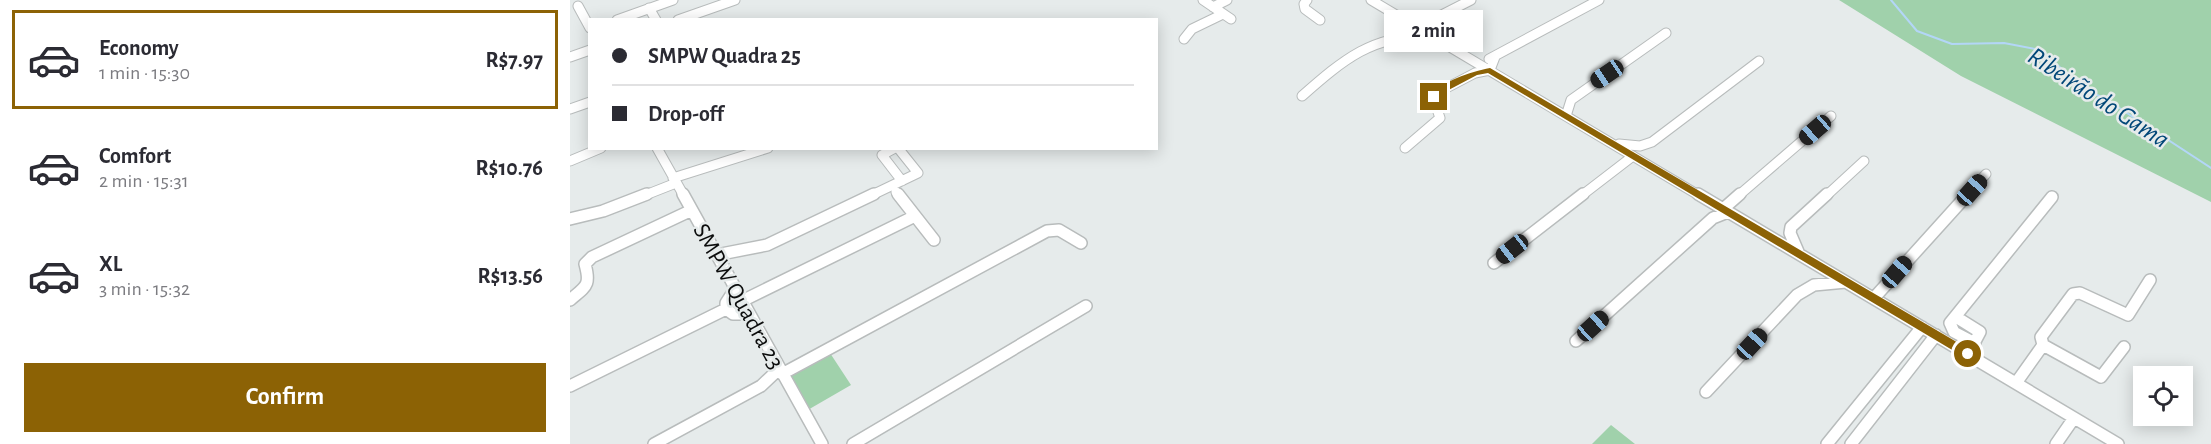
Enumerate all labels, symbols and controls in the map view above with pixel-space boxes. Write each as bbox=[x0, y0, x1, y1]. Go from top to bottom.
callout: 2 min bbox=[1384, 10, 1484, 52]
text: 2 min bbox=[1411, 21, 1456, 41]
icon: car bbox=[27, 33, 81, 87]
text: Economy bbox=[99, 37, 179, 59]
water label: Ribeirão do Gama bbox=[2023, 43, 2174, 153]
text: SMPW Quadra 25 bbox=[648, 45, 801, 67]
text: R$7.97 bbox=[485, 49, 543, 71]
car bbox=[1587, 56, 1627, 92]
text: 1 min · 15:30 bbox=[99, 63, 190, 83]
route end bbox=[1420, 83, 1447, 110]
text: Drop-off bbox=[648, 103, 724, 125]
car bbox=[1796, 111, 1834, 149]
icon: car bbox=[27, 141, 81, 195]
text: Comfort bbox=[99, 145, 171, 167]
text: R$10.76 bbox=[476, 157, 543, 179]
text: 2 min · 15:31 bbox=[99, 171, 189, 191]
car bbox=[1953, 171, 1991, 209]
street label: SMPW Quadra 23 bbox=[688, 220, 788, 373]
car bbox=[1492, 231, 1532, 267]
icon: car bbox=[27, 249, 81, 303]
text: XL bbox=[99, 253, 122, 275]
car bbox=[1878, 253, 1916, 291]
text: R$13.56 bbox=[478, 265, 543, 287]
text: 3 min · 15:32 bbox=[99, 279, 190, 299]
car bbox=[1574, 307, 1612, 345]
car bbox=[1733, 325, 1771, 363]
route start bbox=[1954, 340, 1981, 367]
button: Confirm bbox=[24, 363, 546, 432]
map controls bbox=[2133, 366, 2193, 426]
button: locate bbox=[2133, 366, 2193, 426]

